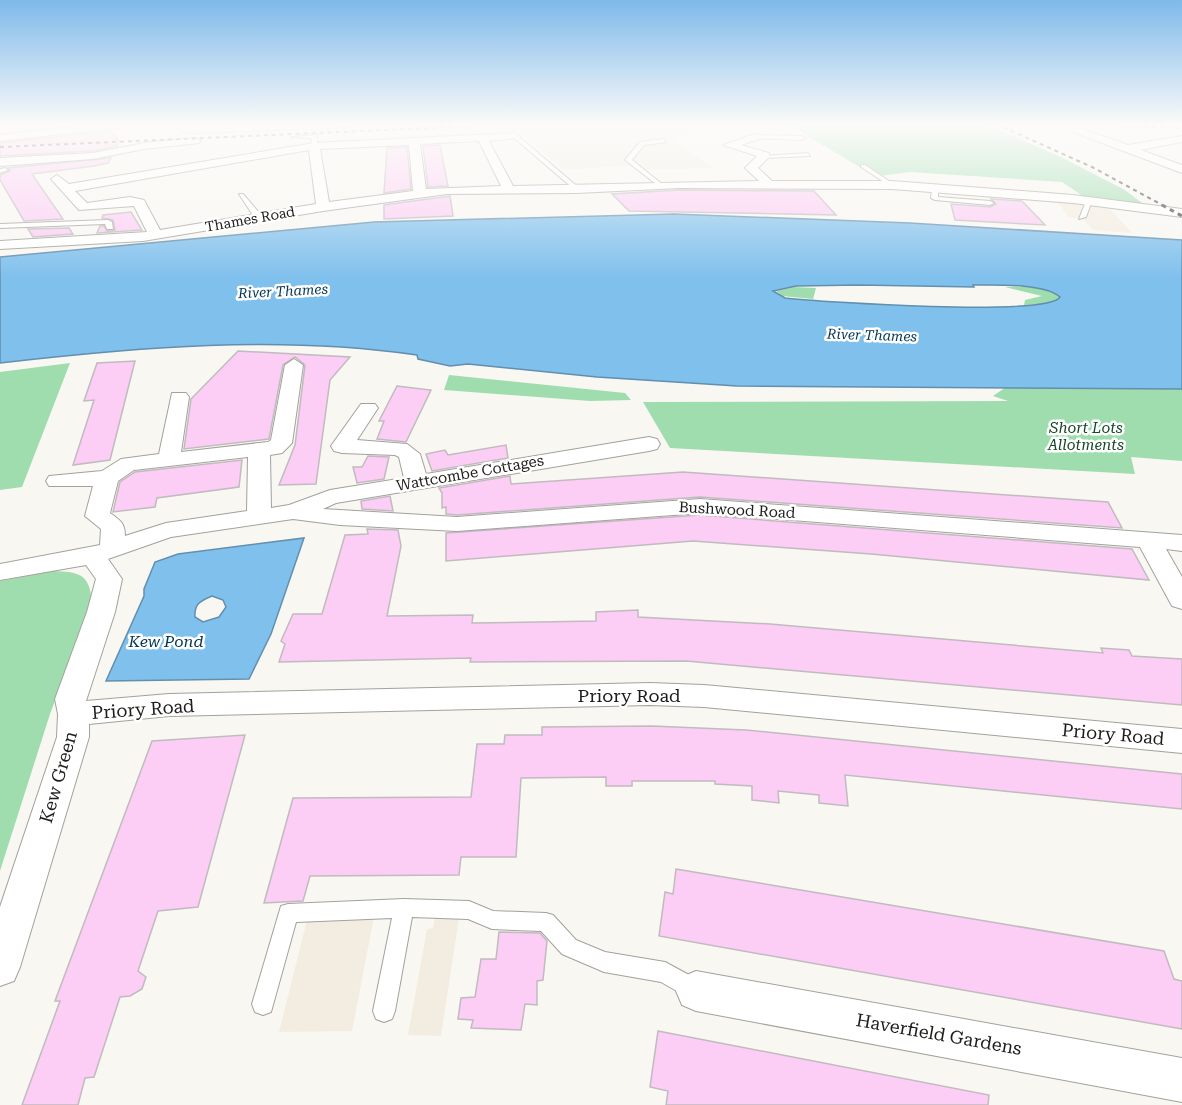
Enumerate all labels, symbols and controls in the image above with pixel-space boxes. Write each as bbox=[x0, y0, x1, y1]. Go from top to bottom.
street label: Thames Road bbox=[204, 203, 296, 235]
water label: River Thames bbox=[237, 281, 329, 301]
water label: River Thames bbox=[826, 325, 918, 345]
park label: Short Lots Allotments bbox=[1047, 419, 1124, 454]
street label: Wattcombe Cottages bbox=[395, 451, 545, 495]
street label: Bushwood Road bbox=[678, 498, 796, 522]
water label: Kew Pond bbox=[128, 632, 203, 651]
street label: Priory Road bbox=[578, 685, 681, 706]
street label: Priory Road bbox=[91, 695, 196, 723]
street label: Priory Road bbox=[1061, 719, 1166, 749]
street label: Kew Green bbox=[35, 728, 81, 825]
street label: Haverfield Gardens bbox=[855, 1009, 1023, 1059]

